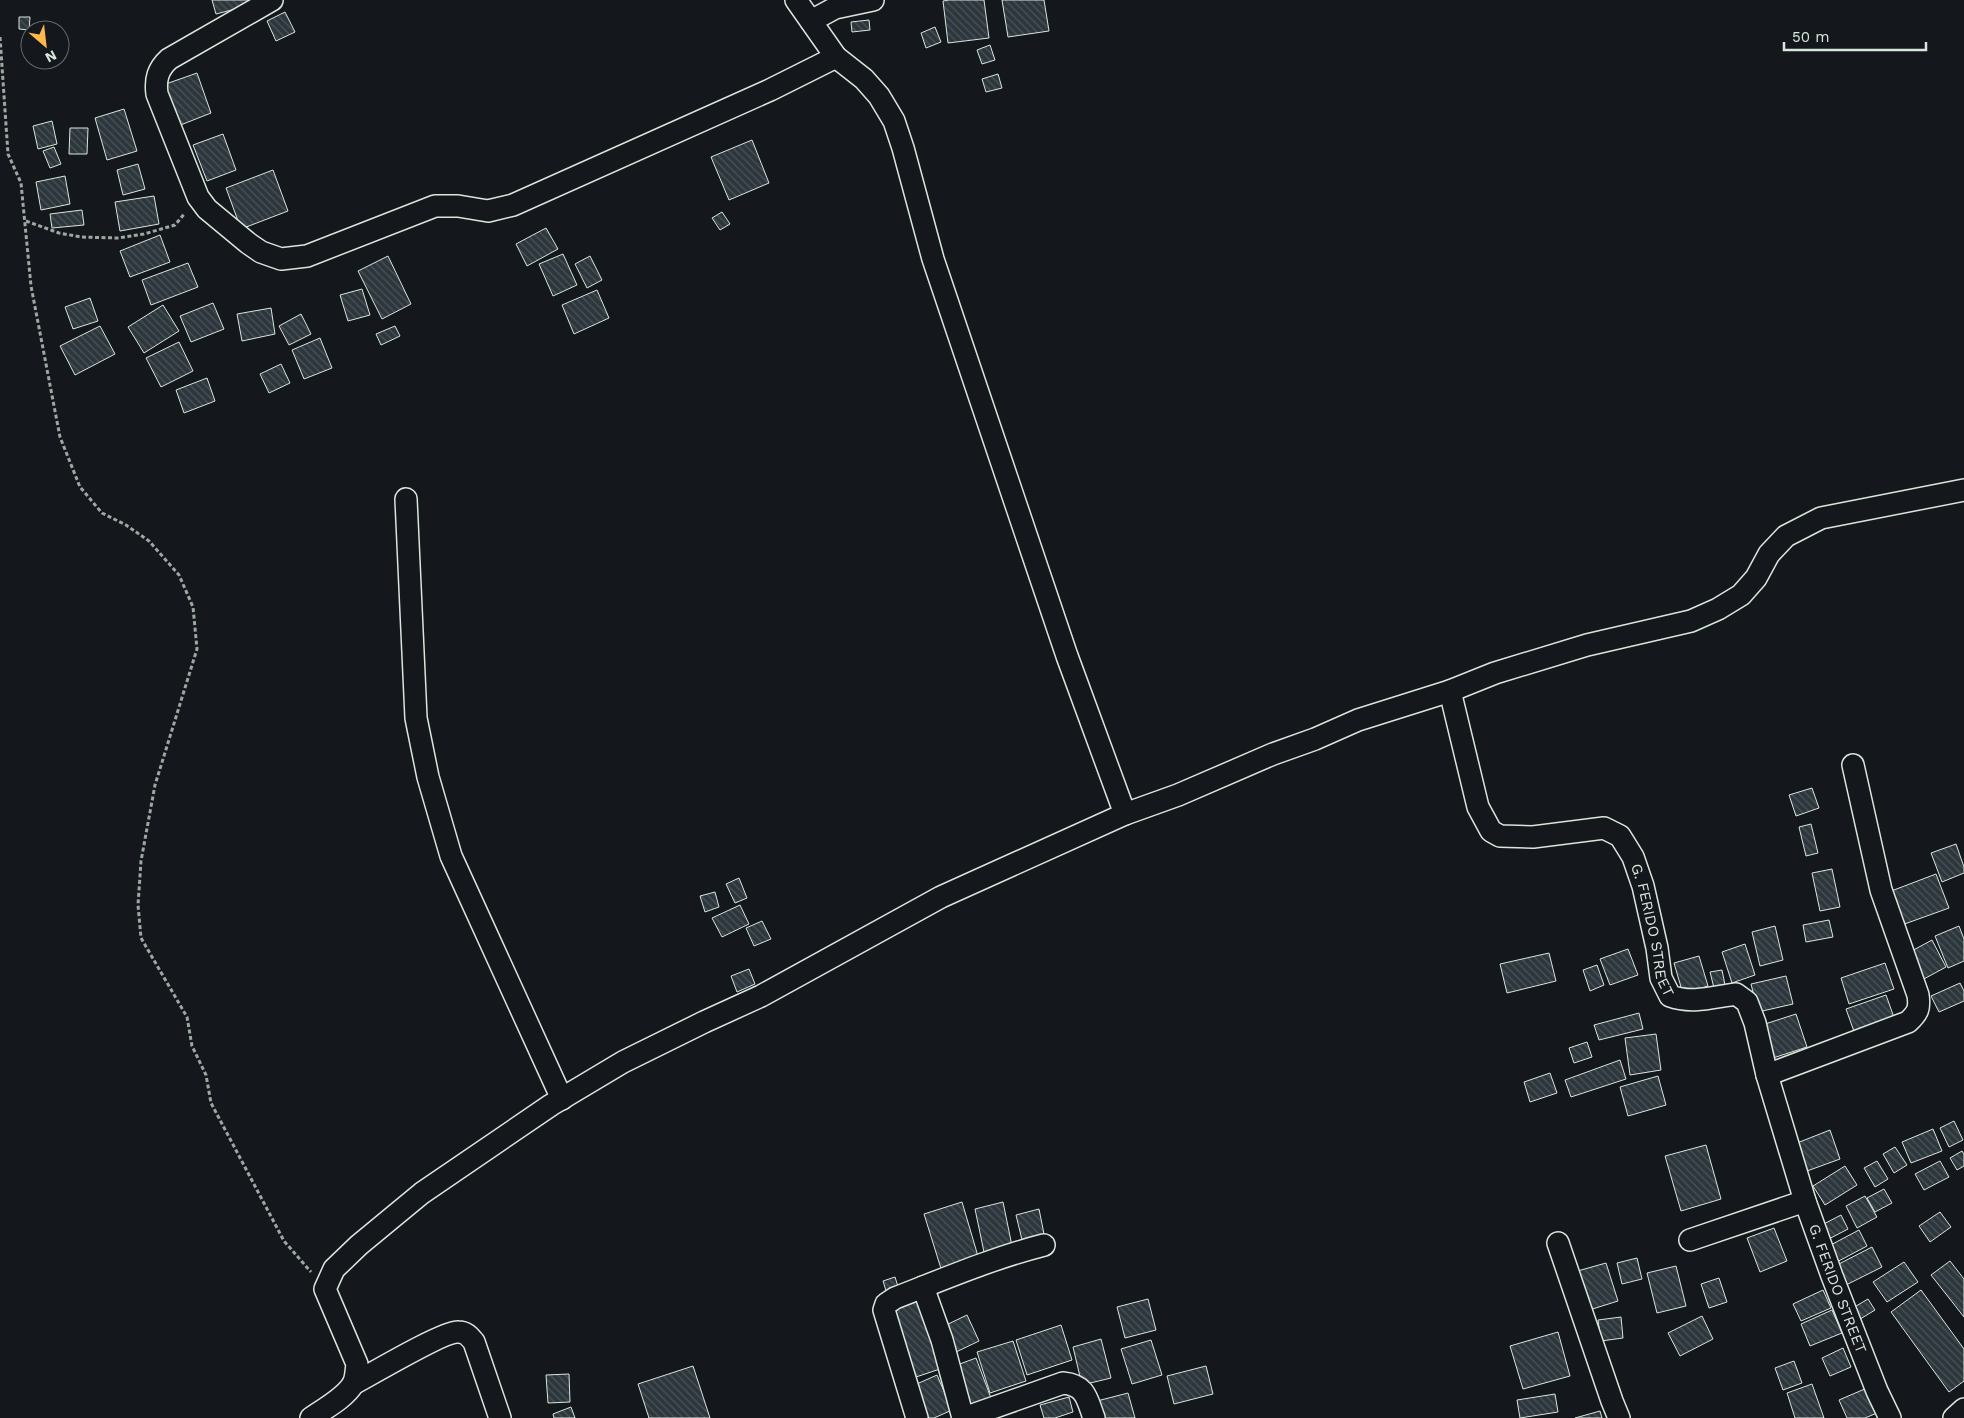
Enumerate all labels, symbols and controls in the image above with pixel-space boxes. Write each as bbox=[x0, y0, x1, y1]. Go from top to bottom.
north arrow bbox=[20, 20, 70, 70]
scale bar bbox=[1784, 20, 1926, 52]
text: 50 m bbox=[1792, 28, 1829, 46]
text: N bbox=[43, 47, 59, 66]
street label: G. FERIDO STREET bbox=[1627, 861, 1678, 1000]
street label: G. FERIDO STREET bbox=[1805, 1221, 1870, 1356]

